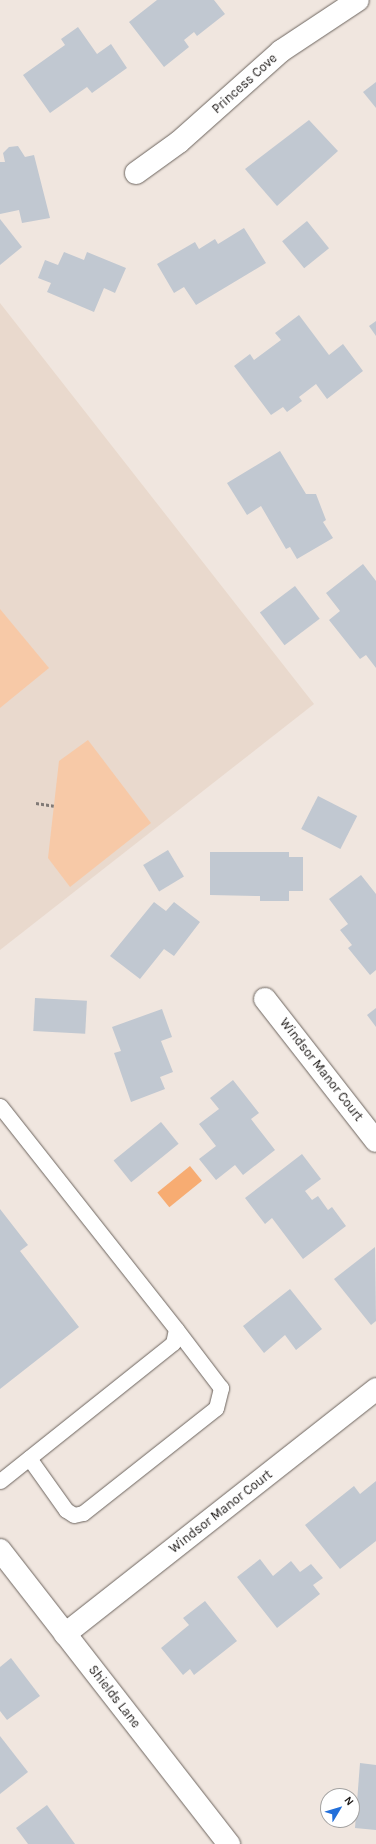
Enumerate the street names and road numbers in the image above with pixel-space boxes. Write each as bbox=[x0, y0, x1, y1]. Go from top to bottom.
street label: Princess Cove bbox=[209, 51, 281, 117]
street label: Windsor Manor Court bbox=[276, 1015, 366, 1125]
street label: Windsor Manor Court bbox=[166, 1467, 276, 1557]
street label: Shields Lane bbox=[85, 1663, 143, 1731]

